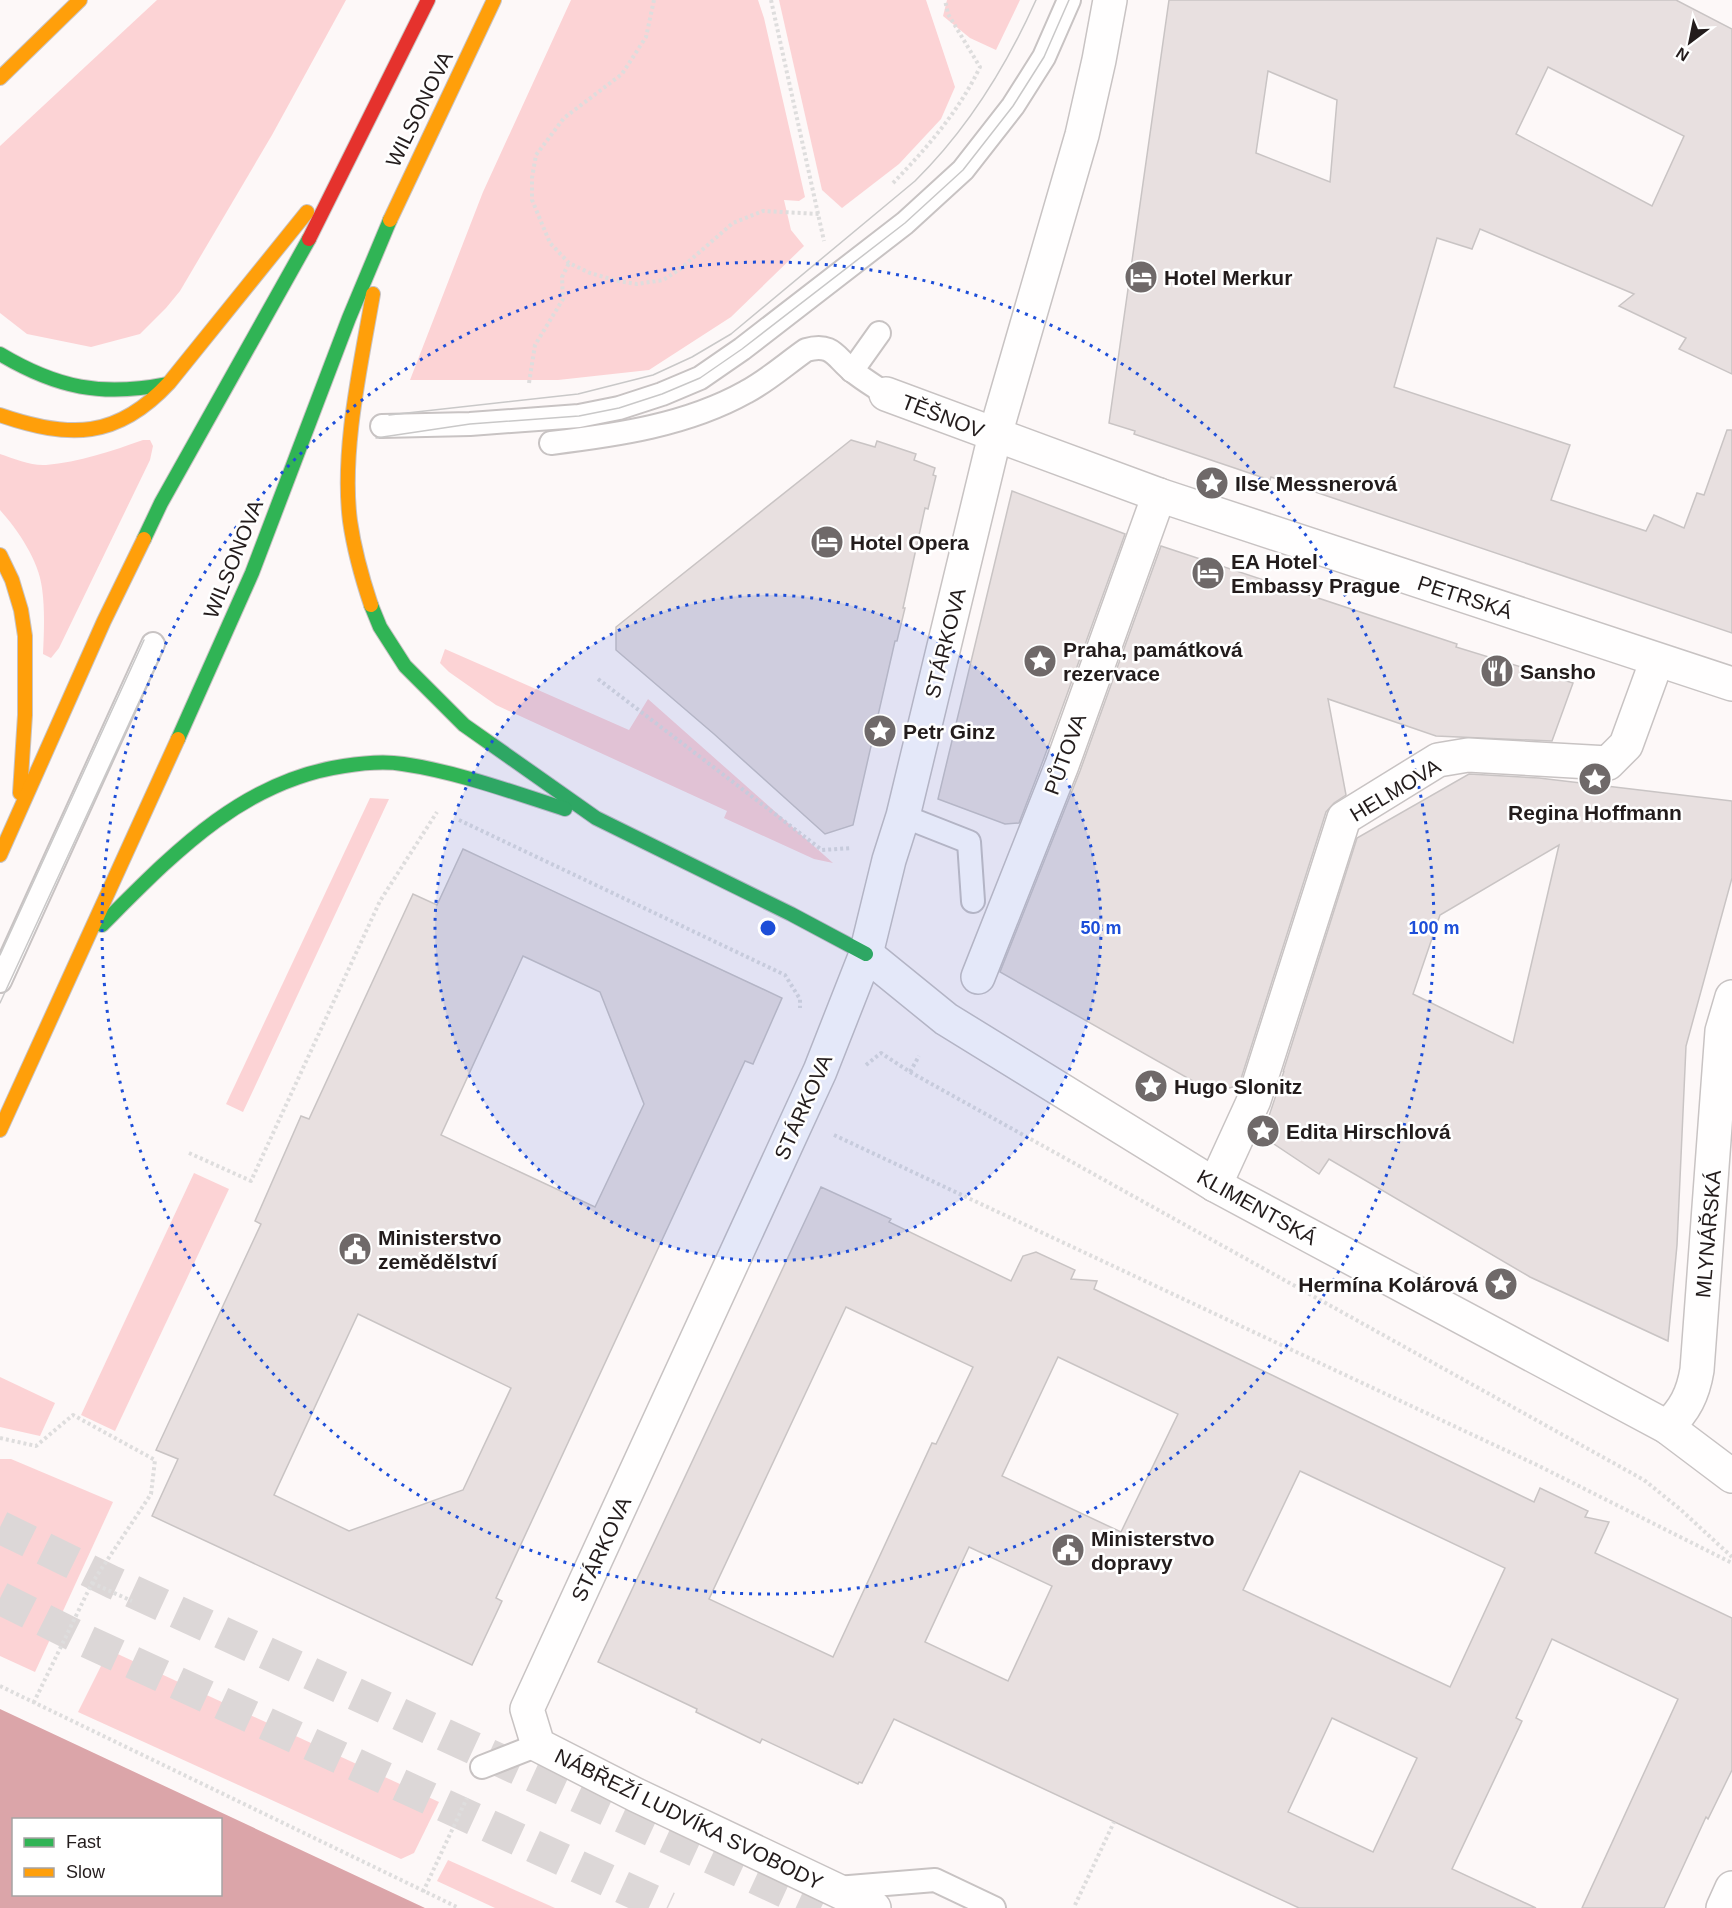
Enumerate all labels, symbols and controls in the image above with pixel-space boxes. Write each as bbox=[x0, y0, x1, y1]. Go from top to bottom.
north arrow bbox=[1660, 12, 1720, 72]
text: N bbox=[1673, 44, 1692, 65]
street label: WILSONOVA bbox=[381, 47, 457, 171]
hotel icon: Hotel Merkur bbox=[1123, 259, 1159, 295]
place label: Hotel Merkur bbox=[1164, 266, 1292, 289]
street label: TĚŠNOV bbox=[899, 390, 987, 442]
place icon: Ilse Messnerová bbox=[1194, 465, 1230, 501]
place label: Ilse Messnerová bbox=[1235, 472, 1398, 495]
street label: WILSONOVA bbox=[199, 496, 267, 622]
hotel icon: Hotel Opera bbox=[809, 524, 845, 560]
place label: Hotel Opera bbox=[850, 531, 969, 554]
place label: EA Hotel Embassy Prague bbox=[1231, 550, 1400, 597]
hotel icon: EA Hotel Embassy Prague bbox=[1190, 555, 1226, 591]
street label: PETRSKÁ bbox=[1415, 571, 1515, 623]
street label: STÁRKOVA bbox=[920, 585, 970, 701]
place label: Praha, památková rezervace bbox=[1063, 638, 1243, 685]
place icon: Praha, památková rezervace bbox=[1022, 643, 1058, 679]
restaurant icon: Sansho bbox=[1479, 653, 1515, 689]
place label: Sansho bbox=[1520, 660, 1596, 683]
street label: PŮTOVA bbox=[1040, 710, 1090, 798]
place icon: Petr Ginz bbox=[862, 713, 898, 749]
place label: Petr Ginz bbox=[903, 720, 995, 743]
street label: HELMOVA bbox=[1346, 754, 1444, 826]
place icon: Regina Hoffmann bbox=[1577, 761, 1613, 797]
place label: Regina Hoffmann bbox=[1508, 801, 1682, 824]
centre of rings bbox=[758, 918, 778, 938]
text: 50 m bbox=[1080, 918, 1122, 938]
text: 100 m bbox=[1408, 918, 1460, 938]
street label: STÁRKOVA bbox=[770, 1051, 836, 1163]
place icon: Hugo Slonitz bbox=[1133, 1068, 1169, 1104]
place label: Hugo Slonitz bbox=[1174, 1075, 1302, 1098]
place icon: Edita Hirschlová bbox=[1245, 1113, 1281, 1149]
place label: Edita Hirschlová bbox=[1286, 1120, 1451, 1143]
street label: KLIMENTSKÁ bbox=[1193, 1165, 1321, 1249]
street label: MLYNÁŘSKÁ bbox=[1691, 1169, 1725, 1299]
place label: Ministerstvo zemědělství bbox=[378, 1226, 502, 1273]
public building icon: Ministerstvo zemědělství bbox=[337, 1231, 373, 1267]
place icon: Hermína Kolárová bbox=[1483, 1266, 1519, 1302]
place label: Hermína Kolárová bbox=[1298, 1273, 1478, 1296]
street label: STÁRKOVA bbox=[567, 1493, 635, 1605]
place label: Ministerstvo dopravy bbox=[1091, 1527, 1215, 1574]
public building icon: Ministerstvo dopravy bbox=[1050, 1532, 1086, 1568]
street label: NÁBŘEŽÍ LUDVÍKA SVOBODY bbox=[551, 1744, 827, 1894]
legend bbox=[12, 1818, 222, 1896]
text: Fast bbox=[66, 1832, 101, 1852]
text: Slow bbox=[66, 1862, 106, 1882]

